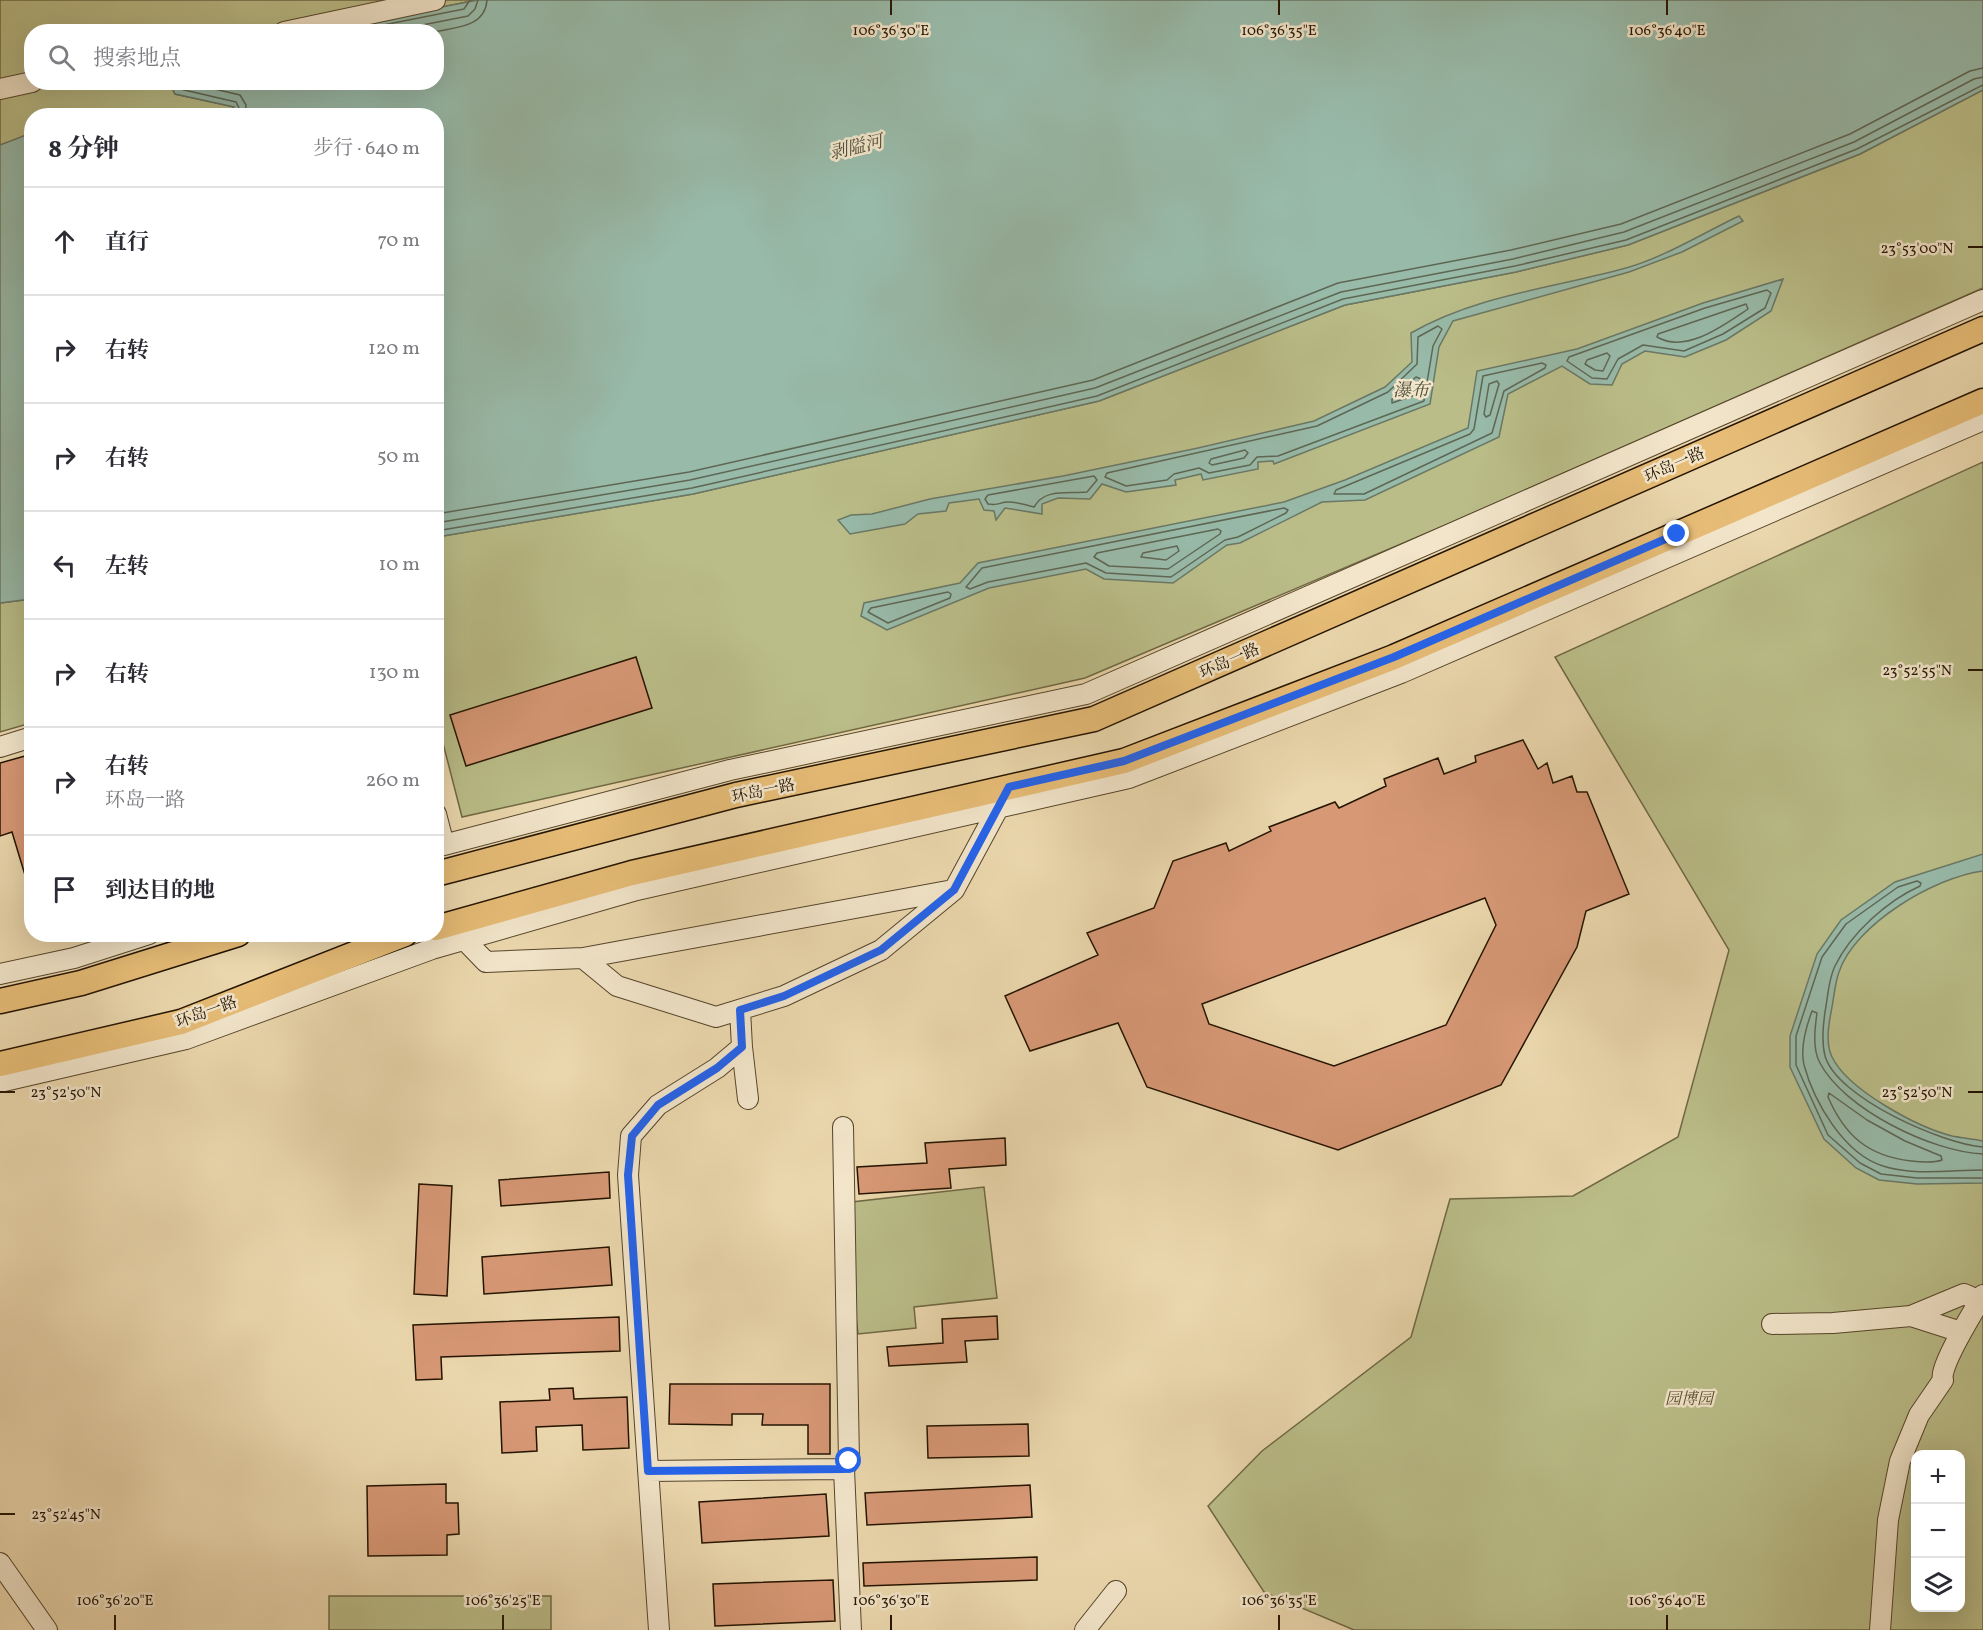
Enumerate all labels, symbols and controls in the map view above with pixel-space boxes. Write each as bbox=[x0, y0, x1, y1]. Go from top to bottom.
text: 106°36'30"E bbox=[853, 21, 929, 42]
text: 106°36'35"E bbox=[1241, 21, 1317, 42]
text: 106°36'40"E bbox=[1629, 21, 1705, 42]
search box bbox=[24, 24, 444, 90]
icon: search bbox=[45, 41, 78, 74]
text: 搜索地点 bbox=[93, 44, 181, 75]
water label: 剥隘河 bbox=[827, 129, 888, 167]
text: 8 分钟 bbox=[48, 132, 119, 168]
text: 步行 · 640 m bbox=[313, 135, 420, 163]
icon: ahead bbox=[48, 225, 81, 258]
text: 70 m bbox=[377, 227, 420, 255]
text: 直行 bbox=[105, 228, 149, 259]
text: 23°53'00"N bbox=[1881, 239, 1953, 260]
icon: right bbox=[48, 333, 81, 366]
text: 120 m bbox=[368, 335, 420, 363]
text: 右转 bbox=[105, 336, 149, 367]
water label: 瀑布 bbox=[1393, 379, 1432, 404]
icon: right bbox=[48, 441, 81, 474]
text: 50 m bbox=[377, 443, 420, 471]
street label: 环岛一路 bbox=[1641, 443, 1709, 489]
text: 右转 bbox=[105, 444, 149, 475]
route end bbox=[1663, 520, 1689, 546]
icon: left bbox=[48, 549, 81, 582]
text: 10 m bbox=[379, 551, 420, 579]
text: 左转 bbox=[105, 552, 149, 583]
street label: 环岛一路 bbox=[1196, 639, 1264, 685]
icon: right bbox=[48, 657, 81, 690]
text: 130 m bbox=[369, 659, 420, 687]
text: 右转 bbox=[105, 660, 149, 691]
text: 23°52'55"N bbox=[1882, 661, 1952, 682]
text: 右转 bbox=[105, 752, 149, 783]
icon: right bbox=[48, 765, 81, 798]
text: 260 m bbox=[365, 767, 420, 795]
street label: 环岛一路 bbox=[730, 775, 797, 809]
text: 环岛一路 bbox=[105, 787, 185, 815]
icon: arrive bbox=[48, 873, 81, 906]
text: 到达目的地 bbox=[105, 876, 215, 907]
street label: 环岛一路 bbox=[173, 992, 241, 1034]
text: 23°52'50"N bbox=[31, 1083, 101, 1104]
text: 23°52'50"N bbox=[1882, 1083, 1952, 1104]
park label: 园博园 bbox=[1665, 1389, 1716, 1411]
route start bbox=[835, 1447, 861, 1473]
map controls bbox=[1911, 1450, 1965, 1612]
button: + bbox=[1911, 1450, 1965, 1504]
button: − bbox=[1911, 1504, 1965, 1558]
text: 23°52'45"N bbox=[31, 1505, 101, 1526]
button: layers bbox=[1911, 1558, 1965, 1612]
text: 106°36'20"E bbox=[76, 1591, 154, 1612]
text: 106°36'25"E bbox=[465, 1591, 541, 1612]
text: 106°36'30"E bbox=[853, 1591, 929, 1612]
text: 106°36'35"E bbox=[1241, 1591, 1317, 1612]
text: 106°36'40"E bbox=[1629, 1591, 1705, 1612]

